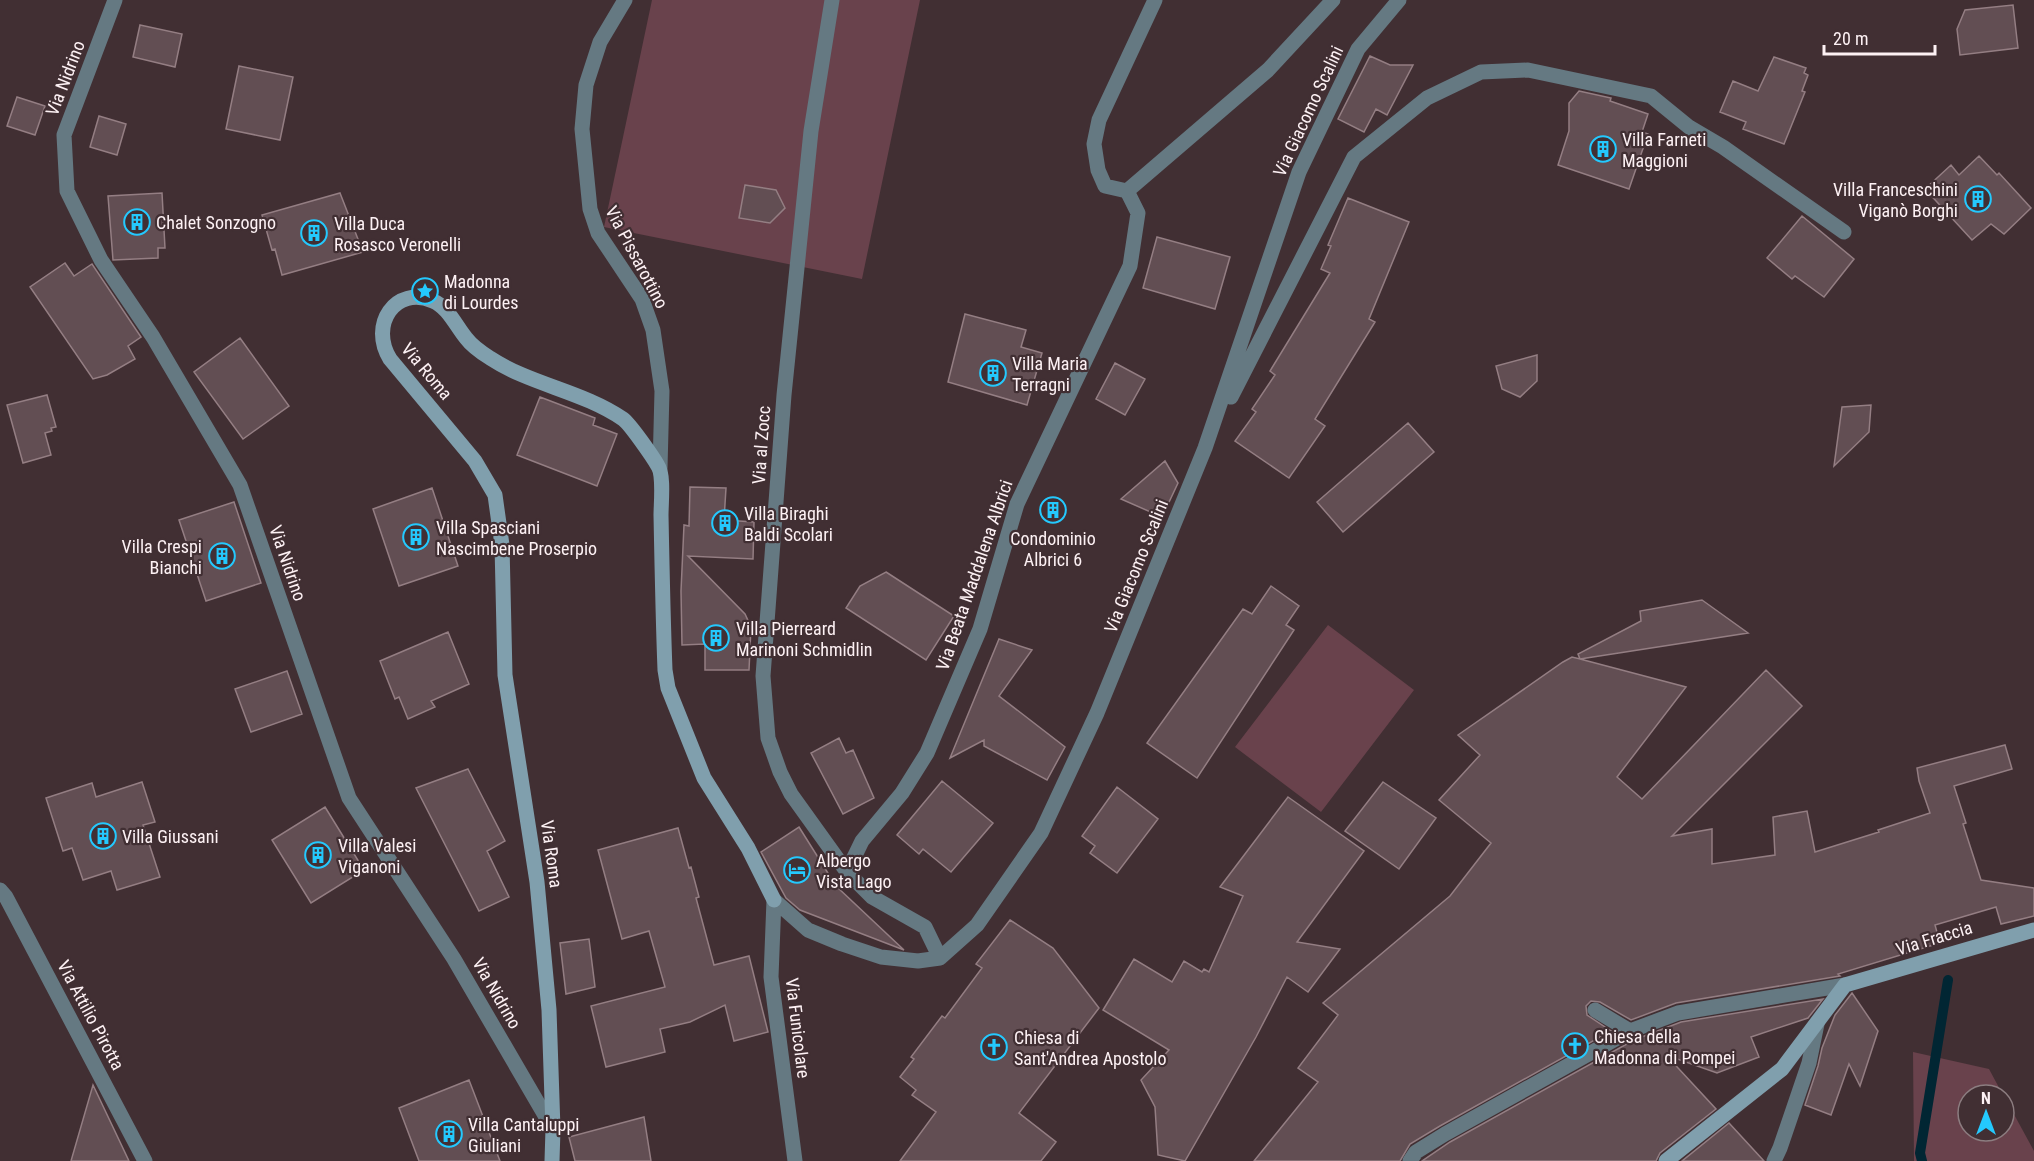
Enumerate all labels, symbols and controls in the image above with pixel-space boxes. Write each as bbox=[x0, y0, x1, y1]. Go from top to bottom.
scale bar bbox=[1824, 18, 1935, 56]
text: 20 m bbox=[1833, 28, 1868, 49]
street label: Via Nidrino bbox=[41, 38, 89, 118]
street label: Via Giacomo Scalini bbox=[1269, 42, 1347, 180]
place label: Villa Farneti Maggioni bbox=[1622, 129, 1706, 171]
building icon: Villa Farneti Maggioni bbox=[1588, 134, 1618, 164]
place label: Villa Franceschini Viganò Borghi bbox=[1833, 179, 1958, 221]
building icon: Villa Franceschini Viganò Borghi bbox=[1963, 184, 1993, 214]
street label: Via Pissarottino bbox=[601, 202, 673, 312]
building icon: Chalet Sonzogno bbox=[122, 207, 152, 237]
place label: Chalet Sonzogno bbox=[156, 212, 276, 233]
place label: Villa Duca Rosasco Veronelli bbox=[334, 213, 461, 255]
building icon: Villa Duca Rosasco Veronelli bbox=[299, 218, 329, 248]
place label: Madonna di Lourdes bbox=[444, 271, 518, 313]
place icon: Madonna di Lourdes bbox=[410, 276, 440, 306]
street label: Via Roma bbox=[397, 338, 457, 404]
place label: Villa Maria Terragni bbox=[1012, 353, 1088, 395]
building icon: Villa Maria Terragni bbox=[978, 358, 1008, 388]
street label: Via al Zocc bbox=[748, 405, 774, 485]
street label: Via Beata Maddalena Albrici bbox=[931, 477, 1017, 673]
building icon: Condominio Albrici 6 bbox=[1038, 495, 1068, 525]
street label: Via Giacomo Scalini bbox=[1100, 496, 1172, 636]
place label: Villa Biraghi Baldi Scolari bbox=[744, 503, 833, 545]
building icon: Villa Biraghi Baldi Scolari bbox=[710, 508, 740, 538]
place label: Villa Spasciani Nascimbene Proserpio bbox=[436, 517, 597, 559]
street label: Via Nidrino bbox=[265, 522, 311, 604]
building icon: Villa Spasciani Nascimbene Proserpio bbox=[401, 522, 431, 552]
place label: Condominio Albrici 6 bbox=[1010, 528, 1096, 570]
place label: Villa Crespi Bianchi bbox=[122, 536, 202, 578]
building icon: Villa Crespi Bianchi bbox=[207, 541, 237, 571]
place label: Villa Pierreard Marinoni Schmidlin bbox=[736, 618, 873, 660]
building icon: Villa Pierreard Marinoni Schmidlin bbox=[701, 623, 731, 653]
street label: Via Roma bbox=[537, 819, 567, 889]
building icon: Villa Giussani bbox=[88, 821, 118, 851]
place label: Villa Giussani bbox=[122, 826, 219, 847]
place label: Villa Valesi Viganoni bbox=[338, 835, 416, 877]
building icon: Villa Valesi Viganoni bbox=[303, 840, 333, 870]
place label: Albergo Vista Lago bbox=[816, 850, 892, 892]
hotel icon: Albergo Vista Lago bbox=[782, 855, 812, 885]
street label: Via Fraccia bbox=[1893, 916, 1975, 960]
street label: Via Nidrino bbox=[468, 954, 526, 1032]
street label: Via Attilio Pirotta bbox=[53, 957, 129, 1073]
street label: Via Funicolare bbox=[781, 977, 815, 1079]
place label: Chiesa della Madonna di Pompei bbox=[1594, 1026, 1735, 1068]
place label: Chiesa di Sant'Andrea Apostolo bbox=[1014, 1027, 1166, 1069]
church icon: Chiesa della Madonna di Pompei bbox=[1560, 1031, 1590, 1061]
church icon: Chiesa di Sant'Andrea Apostolo bbox=[979, 1032, 1009, 1062]
north arrow bbox=[1956, 1083, 2016, 1143]
text: N bbox=[1981, 1089, 1991, 1108]
place label: Villa Cantaluppi Giuliani bbox=[468, 1114, 579, 1156]
building icon: Villa Cantaluppi Giuliani bbox=[434, 1119, 464, 1149]

